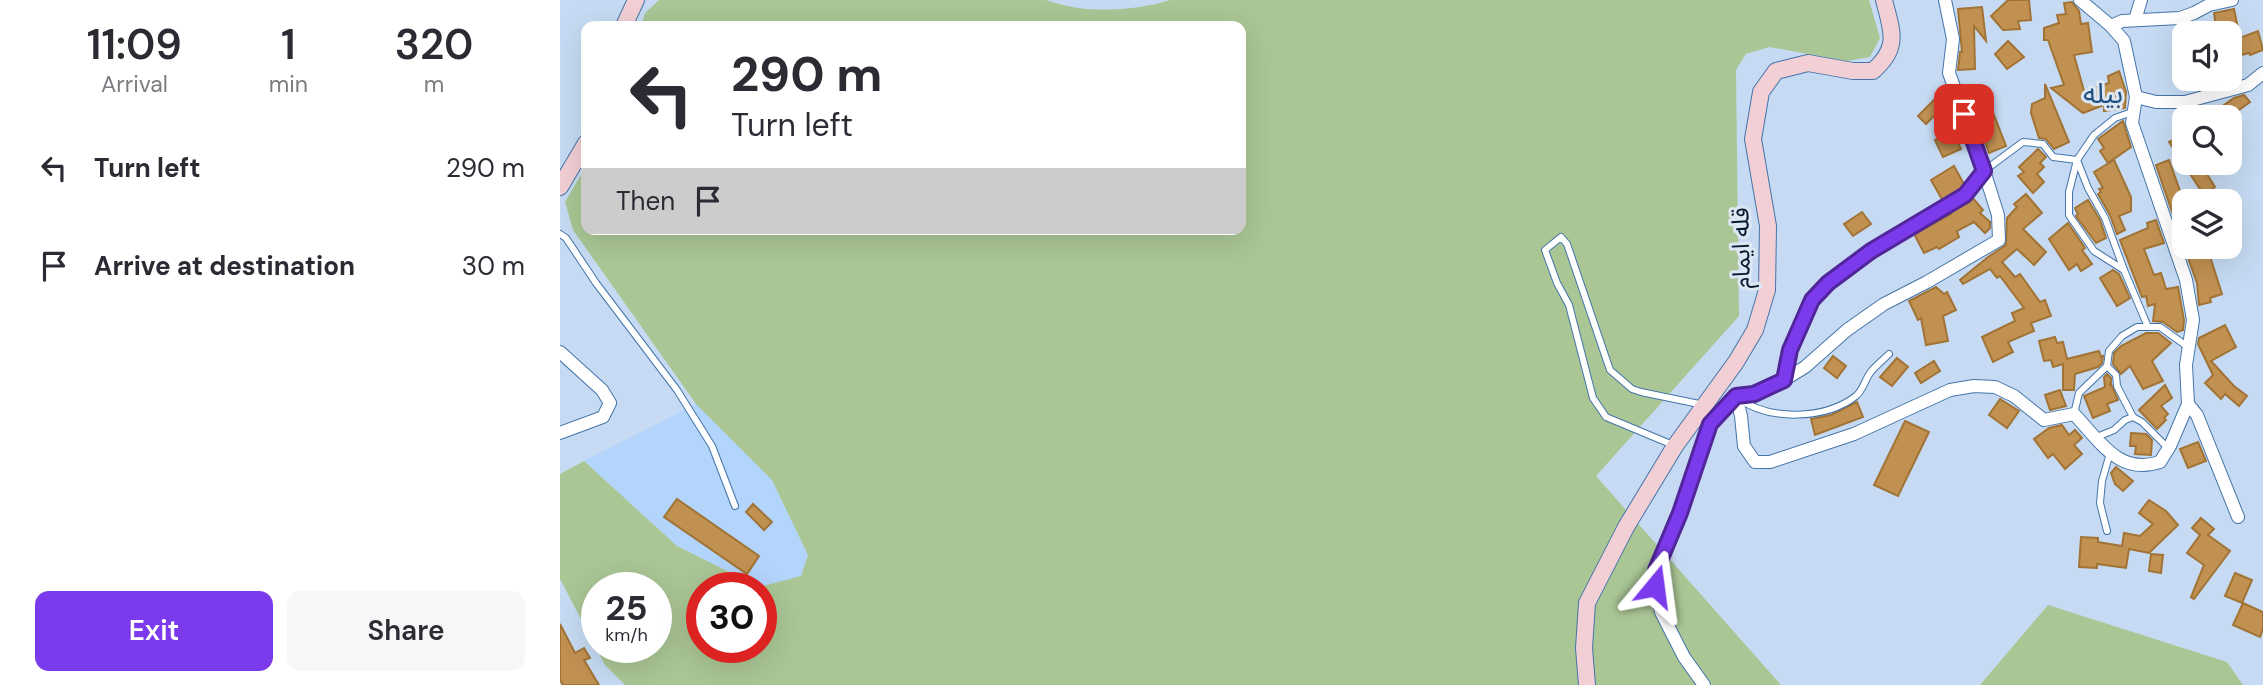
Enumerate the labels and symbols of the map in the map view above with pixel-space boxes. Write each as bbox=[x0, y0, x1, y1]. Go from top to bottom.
district label: بیله bbox=[2083, 75, 2123, 112]
pin bbox=[1934, 84, 1994, 144]
street label: قله ایمام bbox=[1724, 207, 1760, 289]
position arrow bbox=[1618, 549, 1692, 623]
speed limit sign: 30 bbox=[686, 572, 777, 663]

